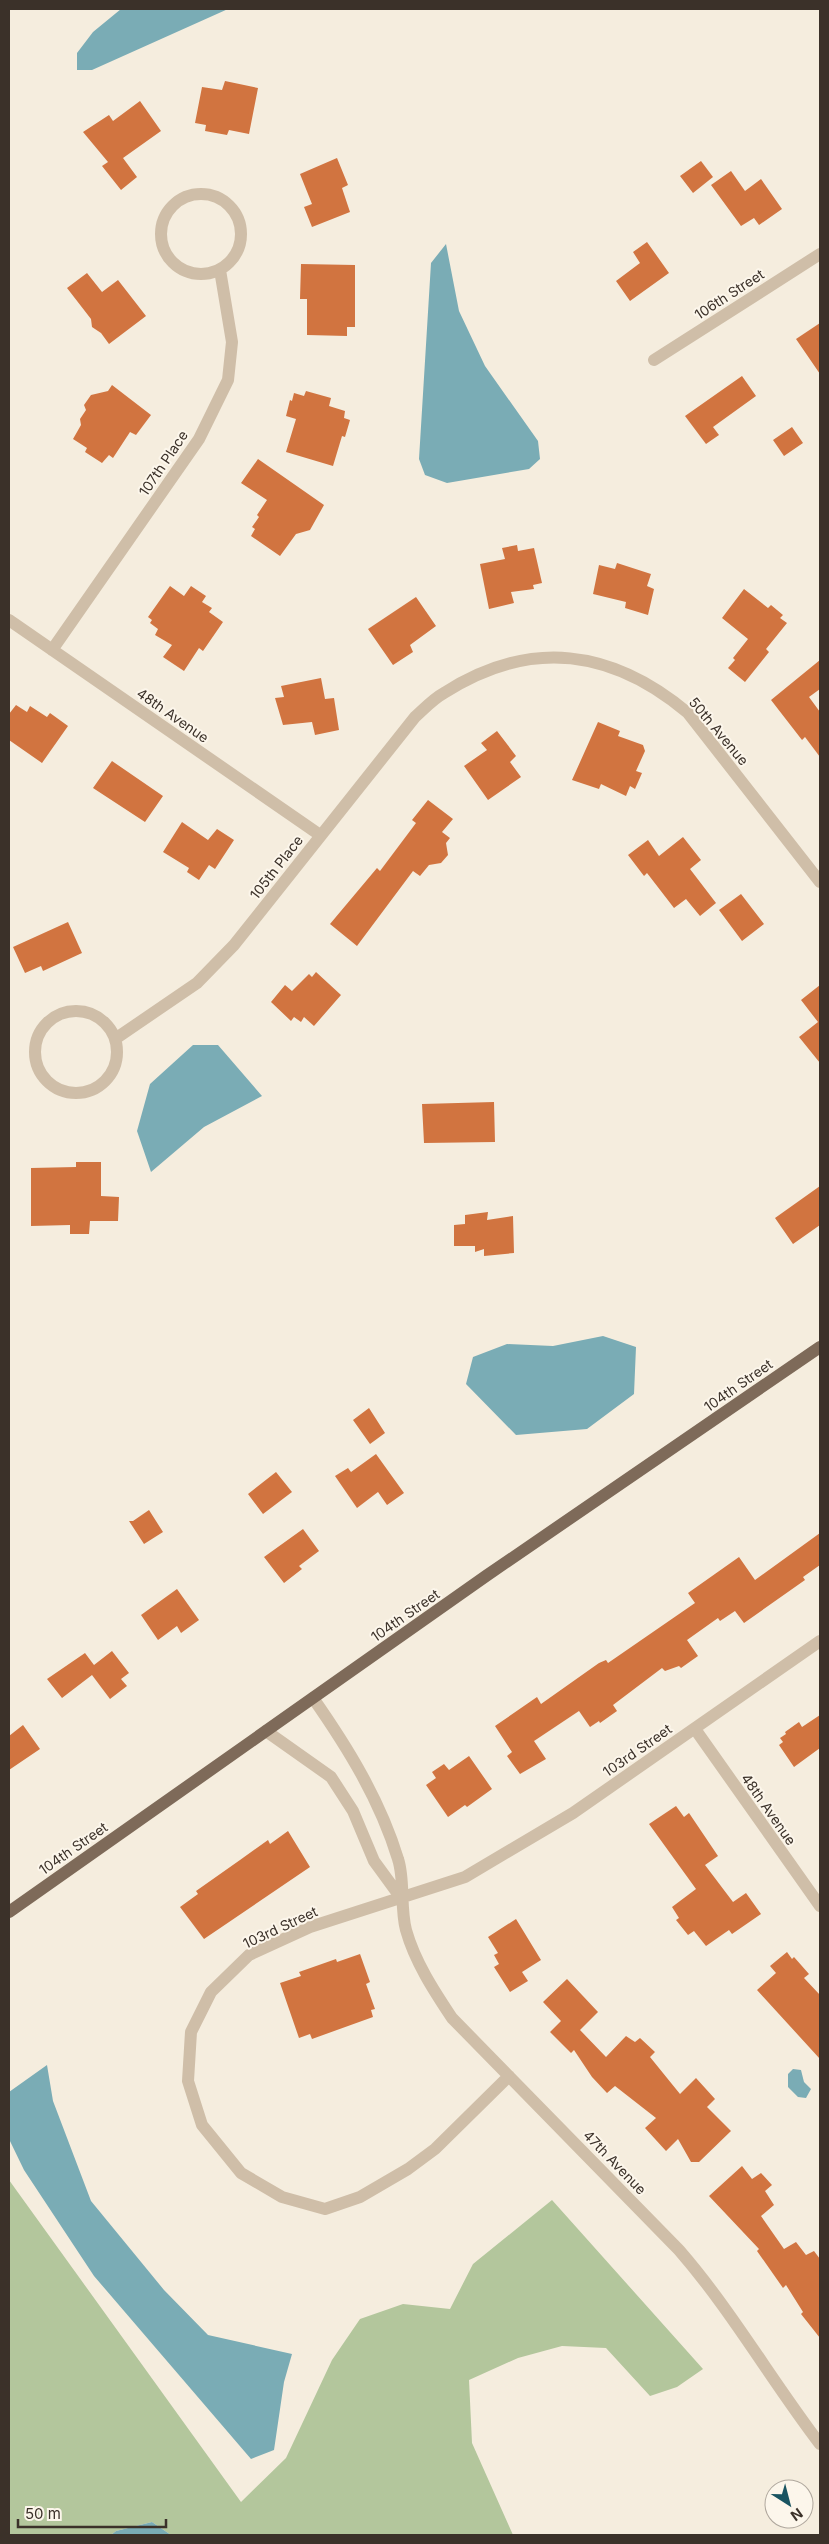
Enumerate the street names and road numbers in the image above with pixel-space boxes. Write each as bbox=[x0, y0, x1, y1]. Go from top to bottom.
street label: 106th Street bbox=[691, 265, 767, 323]
street label: 107th Place bbox=[135, 427, 191, 499]
street label: 48th Avenue bbox=[134, 684, 212, 746]
street label: 50th Avenue bbox=[686, 694, 752, 768]
street label: 105th Place bbox=[246, 832, 306, 902]
street label: 104th Street bbox=[700, 1355, 776, 1415]
street label: 104th Street bbox=[367, 1585, 443, 1645]
street label: 103rd Street bbox=[599, 1720, 675, 1780]
street label: 48th Avenue bbox=[738, 1770, 800, 1848]
street label: 104th Street bbox=[35, 1818, 111, 1878]
street label: 103rd Street bbox=[240, 1902, 320, 1952]
street label: 47th Avenue bbox=[580, 2126, 650, 2198]

